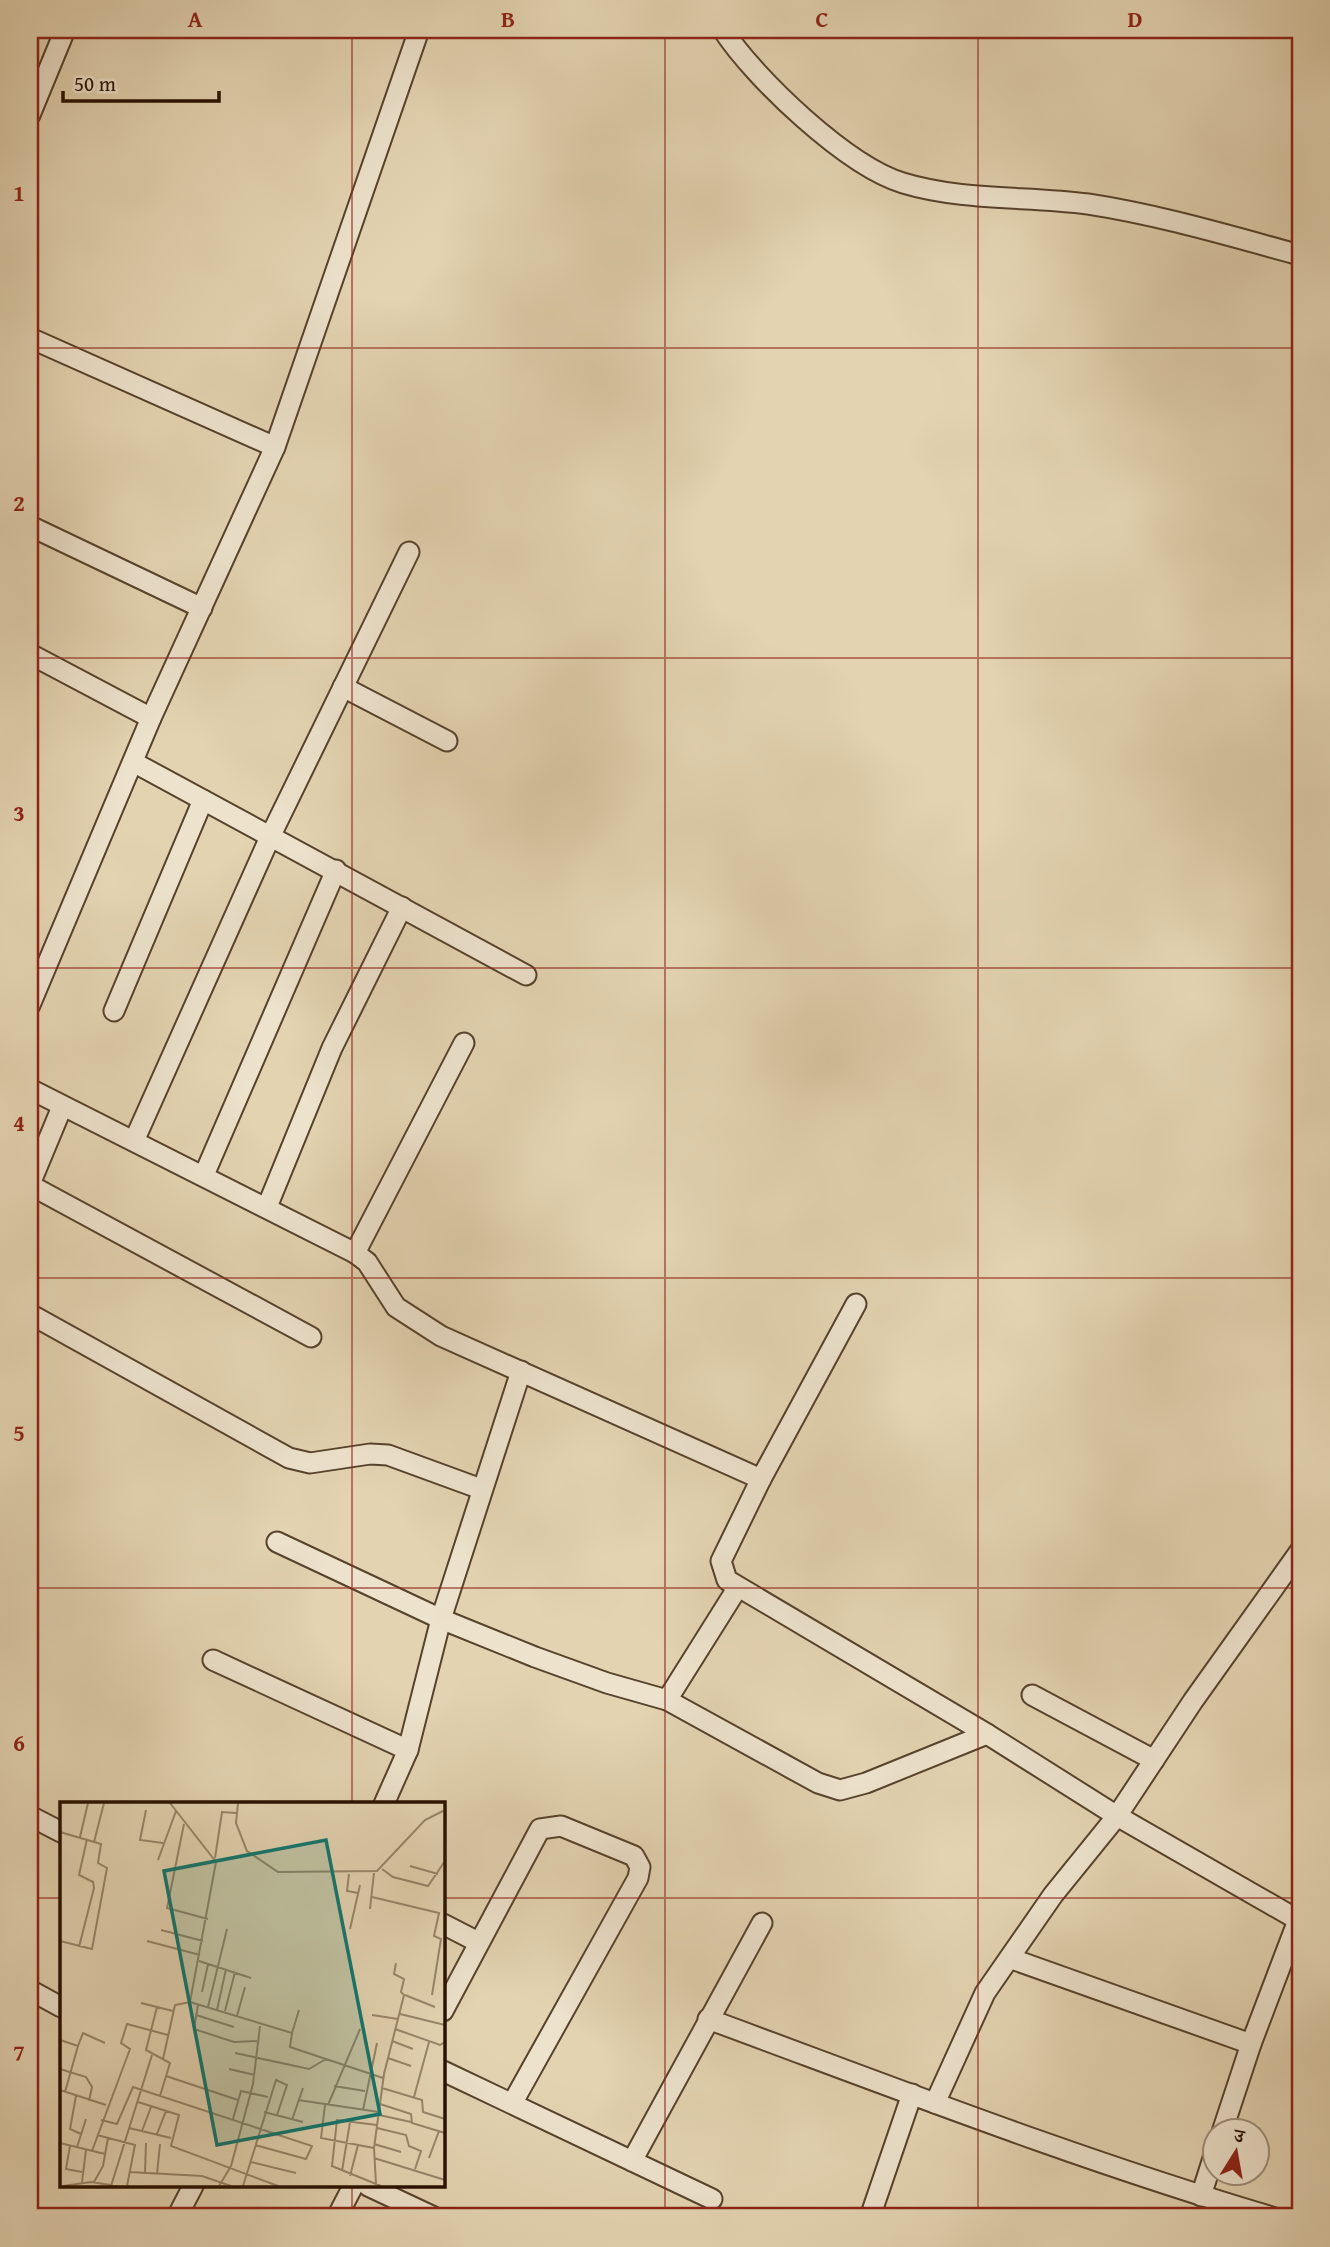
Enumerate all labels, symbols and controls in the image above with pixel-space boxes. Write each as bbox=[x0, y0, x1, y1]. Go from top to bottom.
text: A bbox=[188, 2, 203, 35]
text: B bbox=[501, 2, 515, 35]
text: C bbox=[815, 2, 829, 35]
text: D bbox=[1128, 2, 1143, 35]
scale bar bbox=[63, 60, 219, 104]
text: 50 m bbox=[74, 68, 116, 99]
text: 1 bbox=[13, 176, 25, 209]
text: 2 bbox=[13, 486, 25, 519]
text: 3 bbox=[13, 796, 25, 829]
text: 4 bbox=[13, 1106, 25, 1139]
text: 5 bbox=[13, 1416, 25, 1449]
text: 6 bbox=[13, 1726, 25, 1759]
inset map bbox=[60, 1802, 444, 2188]
text: 7 bbox=[13, 2036, 25, 2069]
north arrow bbox=[1200, 2118, 1270, 2188]
text: उ bbox=[1230, 2120, 1248, 2150]

